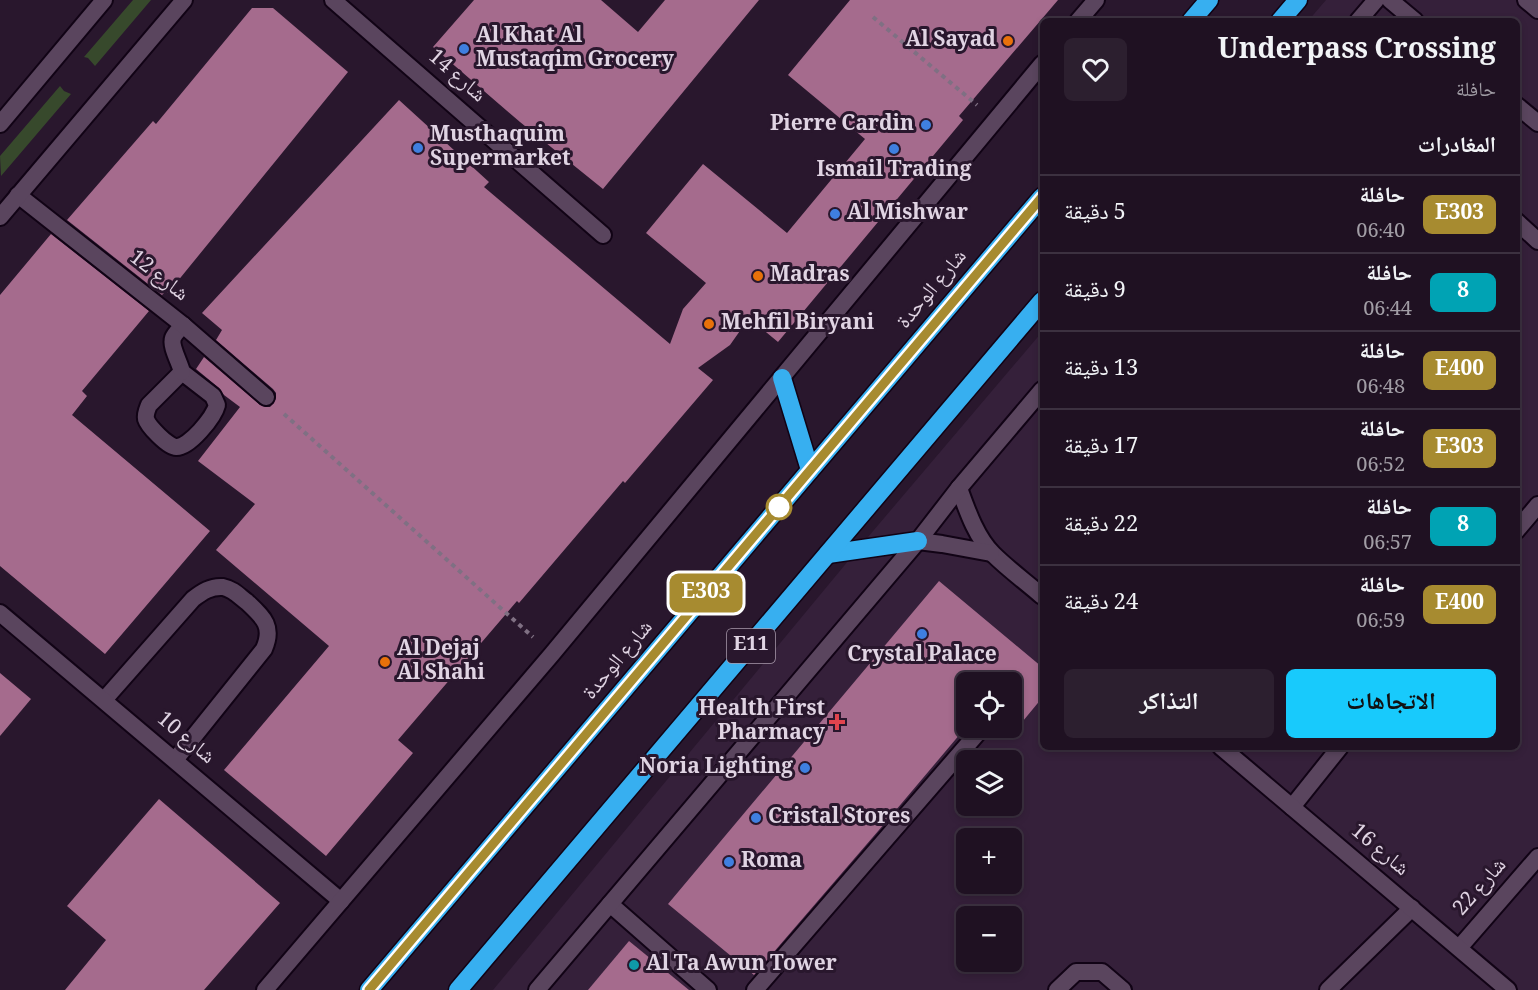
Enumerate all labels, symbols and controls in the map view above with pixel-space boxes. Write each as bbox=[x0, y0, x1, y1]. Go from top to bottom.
place label: Al Khat Al Mustaqim Grocery bbox=[476, 20, 675, 79]
place label: Al Sayad bbox=[905, 24, 996, 59]
text: Underpass Crossing bbox=[1218, 28, 1496, 76]
marker: Al Sayad bbox=[1001, 34, 1015, 48]
button: heart bbox=[1064, 38, 1127, 101]
street label: شارع 14 bbox=[419, 41, 493, 113]
marker: Al Khat Al Mustaqim Grocery bbox=[457, 42, 471, 56]
text: حافلة bbox=[1456, 75, 1496, 109]
place label: Pierre Cardin bbox=[770, 108, 914, 143]
marker: Pierre Cardin bbox=[919, 118, 933, 132]
place label: Musthaquim Supermarket bbox=[430, 119, 571, 178]
text: المغادرات bbox=[1418, 128, 1496, 166]
marker: Musthaquim Supermarket bbox=[411, 141, 425, 155]
marker: Ismail Trading bbox=[887, 142, 901, 156]
place label: Ismail Trading bbox=[817, 154, 972, 189]
text: حافلة bbox=[1359, 178, 1405, 216]
text: 5 دقيقة bbox=[1064, 195, 1126, 233]
place label: Al Mishwar bbox=[847, 197, 968, 232]
text: E303 bbox=[1435, 197, 1484, 232]
marker: Al Mishwar bbox=[828, 207, 842, 221]
text: 06:40 bbox=[1356, 216, 1405, 250]
street label: شارع 12 bbox=[120, 242, 196, 312]
street label: شارع الوحدة bbox=[889, 242, 977, 338]
text: حافلة bbox=[1366, 256, 1412, 294]
place label: Madras bbox=[770, 259, 850, 294]
marker: Madras bbox=[751, 269, 765, 283]
text: 9 دقيقة bbox=[1064, 273, 1126, 311]
text: 8 bbox=[1457, 275, 1469, 310]
text: 06:44 bbox=[1363, 294, 1412, 328]
place label: Mehfil Biryani bbox=[721, 307, 875, 342]
marker: Mehfil Biryani bbox=[702, 317, 716, 331]
text: حافلة bbox=[1359, 334, 1405, 372]
text: 13 دقيقة bbox=[1064, 351, 1138, 389]
text: E400 bbox=[1435, 353, 1484, 388]
text: 06:48 bbox=[1356, 372, 1405, 406]
text: حافلة bbox=[1359, 412, 1405, 450]
text: 17 دقيقة bbox=[1064, 429, 1138, 467]
text: E303 bbox=[1435, 431, 1484, 466]
text: 06:52 bbox=[1356, 450, 1405, 484]
text: حافلة bbox=[1366, 490, 1412, 528]
unlabelled marker bbox=[766, 494, 792, 520]
text: 22 دقيقة bbox=[1064, 507, 1138, 545]
text: 8 bbox=[1457, 509, 1469, 544]
text: 06:57 bbox=[1363, 528, 1412, 562]
text: حافلة bbox=[1359, 568, 1405, 606]
line badge: E303 bbox=[664, 574, 748, 612]
text: E303 bbox=[682, 576, 730, 611]
text: 24 دقيقة bbox=[1064, 585, 1138, 623]
text: E400 bbox=[1435, 587, 1484, 622]
text: 06:59 bbox=[1356, 606, 1405, 640]
street label: شارع الوحدة bbox=[575, 613, 663, 709]
marker: Crystal Palace bbox=[915, 627, 929, 641]
road number: E11 bbox=[727, 629, 775, 663]
place label: Al Dejaj Al Shahi bbox=[397, 633, 486, 692]
place label: Crystal Palace bbox=[847, 639, 997, 674]
marker: Al Dejaj Al Shahi bbox=[378, 655, 392, 669]
button: التذاكر bbox=[1064, 669, 1274, 738]
button: الاتجاهات bbox=[1286, 669, 1496, 738]
map controls bbox=[956, 672, 1022, 972]
button: locate bbox=[956, 672, 1022, 738]
place label: Health First Pharmacy bbox=[699, 693, 826, 752]
street label: شارع 10 bbox=[148, 704, 222, 774]
marker: Health First Pharmacy bbox=[830, 715, 844, 729]
button: layers bbox=[956, 750, 1022, 816]
place label: Noria Lighting bbox=[639, 751, 793, 786]
marker: Noria Lighting bbox=[798, 761, 812, 775]
place label: Cristal Stores bbox=[768, 801, 910, 836]
marker: Cristal Stores bbox=[749, 811, 763, 825]
street label: شارع 16 bbox=[1342, 816, 1416, 886]
button: + bbox=[956, 828, 1022, 894]
place label: Roma bbox=[741, 845, 802, 880]
street label: شارع 22 bbox=[1445, 851, 1517, 925]
marker: Roma bbox=[722, 855, 736, 869]
button: − bbox=[956, 906, 1022, 972]
place label: Al Ta Awun Tower bbox=[646, 948, 837, 983]
marker: Al Ta Awun Tower bbox=[627, 958, 641, 972]

